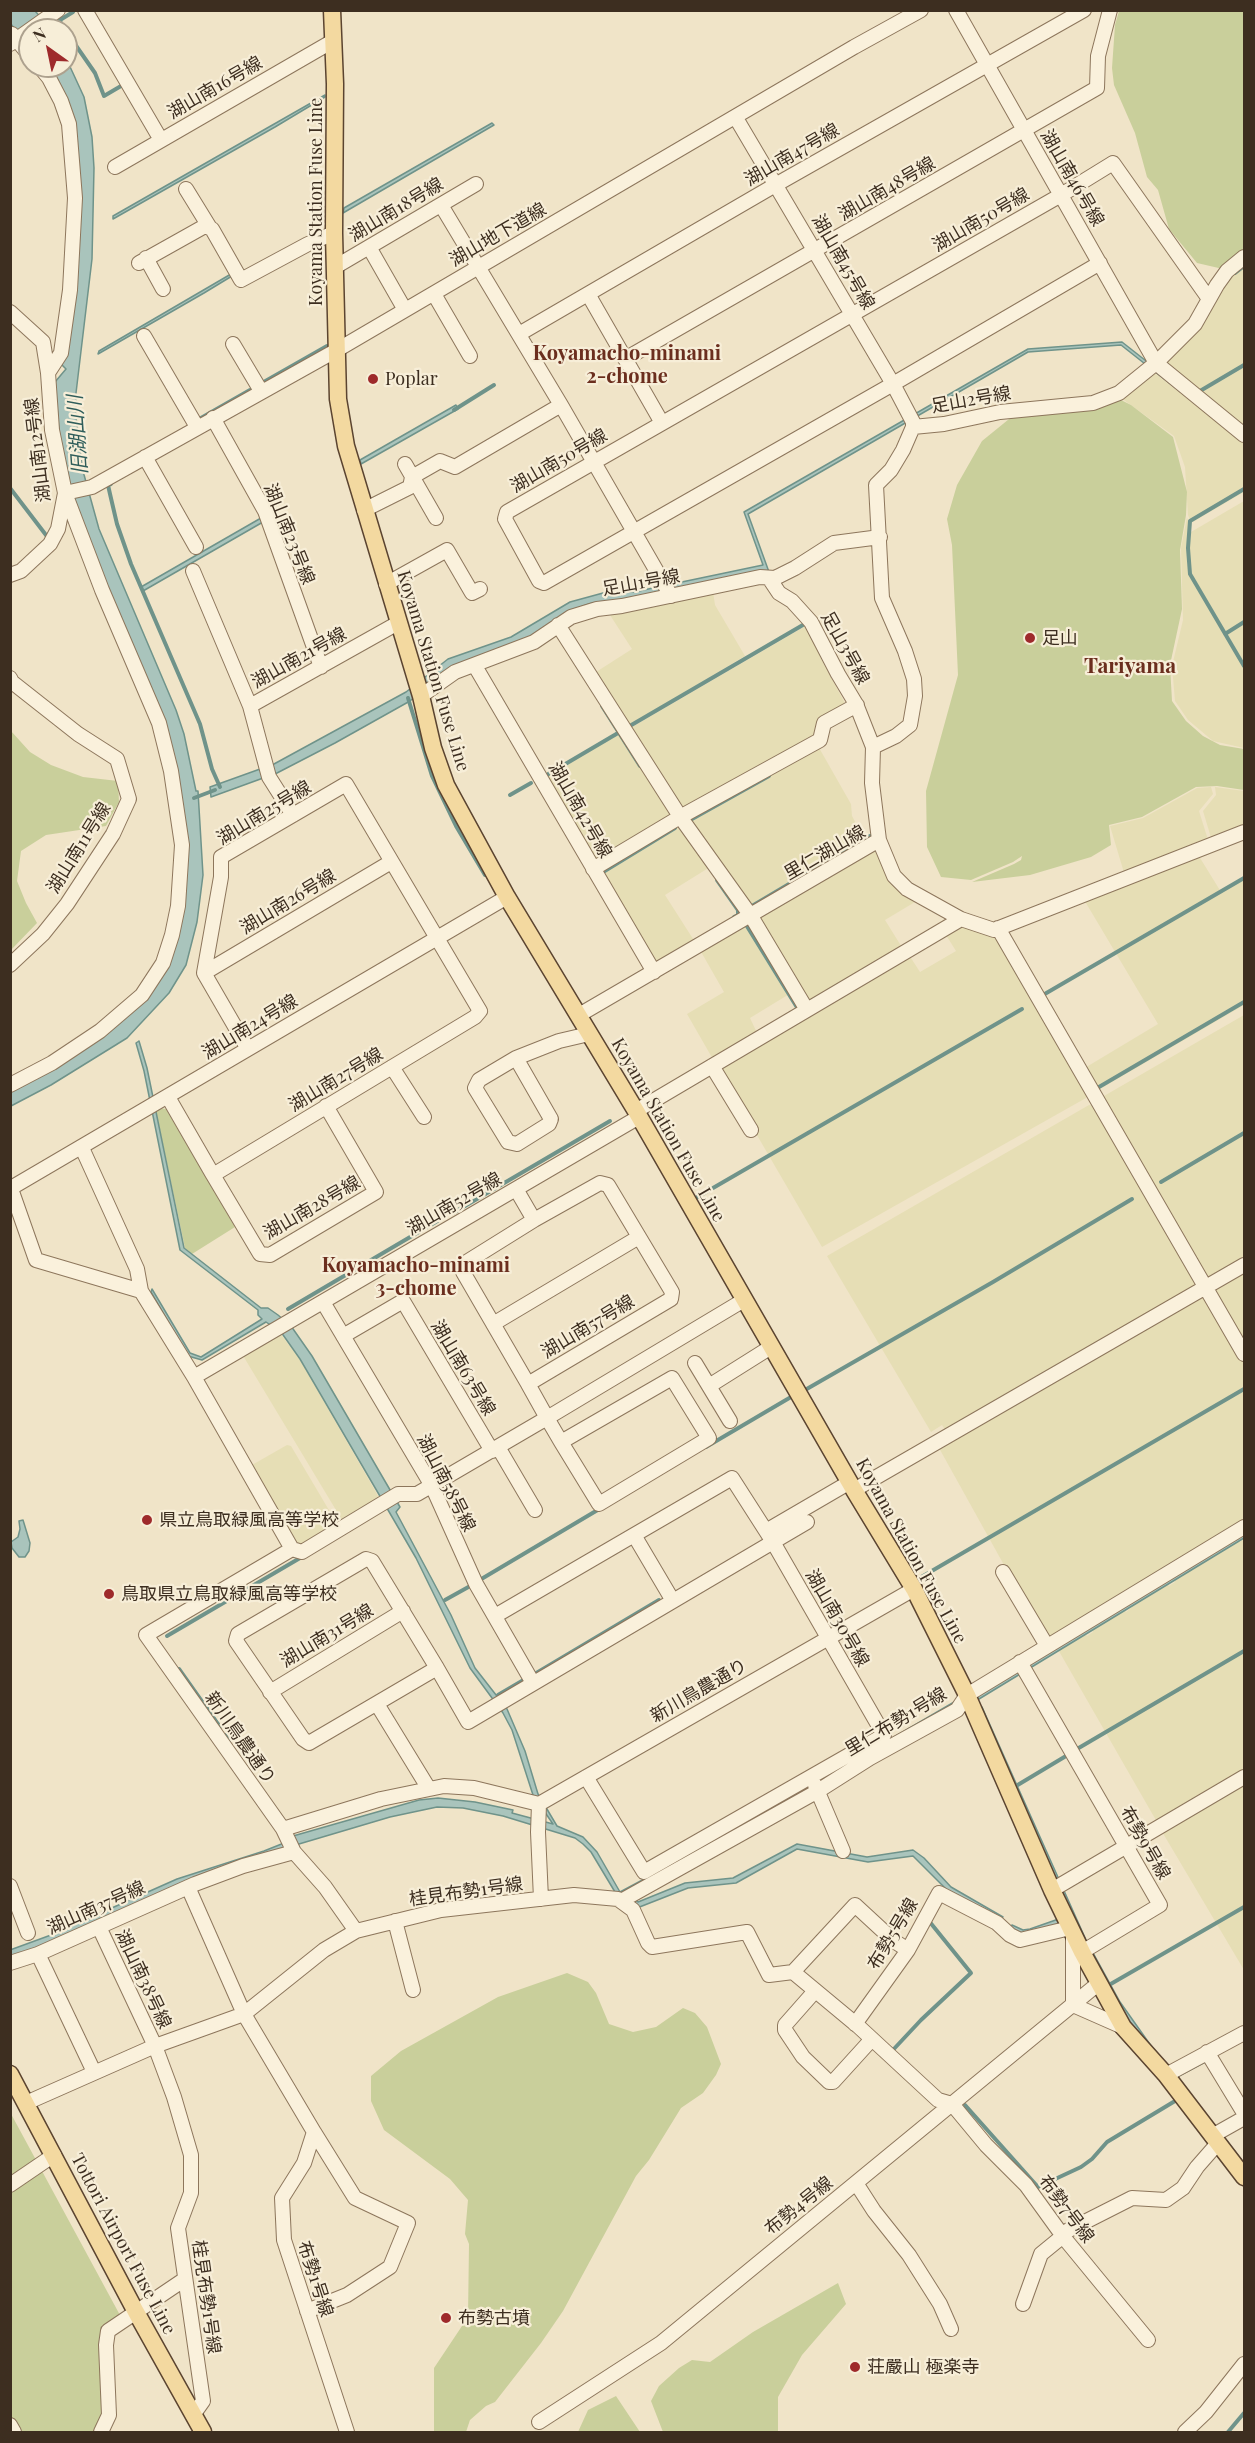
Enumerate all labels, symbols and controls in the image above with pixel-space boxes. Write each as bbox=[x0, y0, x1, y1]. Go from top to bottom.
north arrow bbox=[18, 18, 78, 78]
text: N bbox=[28, 22, 50, 46]
street label: 湖山南16号線 bbox=[164, 52, 266, 124]
street label: Koyama Station Fuse Line bbox=[305, 98, 327, 306]
street label: 湖山南47号線 bbox=[741, 119, 843, 191]
street label: 湖山南46号線 bbox=[1036, 126, 1108, 230]
street label: 湖山南48号線 bbox=[835, 153, 939, 225]
street label: 湖山南18号線 bbox=[345, 173, 447, 247]
street label: 湖山南50号線 bbox=[929, 184, 1033, 256]
street label: 湖山地下道線 bbox=[446, 199, 550, 271]
street label: 湖山南45号線 bbox=[807, 211, 879, 313]
district label: Koyamacho-minami 2-chome bbox=[533, 342, 721, 389]
place label: Poplar bbox=[385, 368, 438, 390]
marker: Poplar bbox=[366, 372, 380, 386]
street label: 足山2号線 bbox=[929, 382, 1013, 418]
water label: 旧湖山川 bbox=[63, 394, 93, 476]
street label: 湖山南12号線 bbox=[21, 396, 55, 504]
street label: 湖山南50号線 bbox=[507, 425, 611, 497]
street label: 湖山南23号線 bbox=[259, 480, 319, 588]
street label: 足山1号線 bbox=[600, 566, 682, 600]
street label: Koyama Station Fuse Line bbox=[392, 568, 474, 774]
street label: 足山3号線 bbox=[816, 608, 874, 688]
street label: 湖山南21号線 bbox=[248, 623, 350, 693]
place label: 足山 bbox=[1042, 627, 1078, 649]
marker: 足山 bbox=[1023, 631, 1037, 645]
district label: Tariyama bbox=[1084, 653, 1176, 679]
street label: 湖山南42号線 bbox=[544, 758, 616, 862]
street label: 湖山南25号線 bbox=[213, 776, 315, 850]
street label: 湖山南11号線 bbox=[42, 798, 116, 898]
street label: 里仁湖山線 bbox=[781, 821, 869, 885]
street label: 湖山南26号線 bbox=[236, 865, 340, 939]
street label: 湖山南24号線 bbox=[198, 990, 302, 1064]
street label: Koyama Station Fuse Line bbox=[606, 1034, 730, 1226]
street label: 湖山南27号線 bbox=[285, 1043, 387, 1117]
street label: 湖山南52号線 bbox=[403, 1168, 505, 1240]
street label: 湖山南28号線 bbox=[260, 1172, 364, 1244]
district label: Koyamacho-minami 3-chome bbox=[322, 1254, 510, 1301]
street label: 湖山南57号線 bbox=[538, 1291, 638, 1363]
street label: 湖山南63号線 bbox=[426, 1316, 500, 1420]
street label: 湖山南58号線 bbox=[412, 1431, 480, 1535]
street label: Koyama Station Fuse Line bbox=[851, 1455, 971, 1647]
place label: 県立鳥取緑風高等学校 bbox=[159, 1509, 339, 1531]
marker: 県立鳥取緑風高等学校 bbox=[140, 1513, 154, 1527]
street label: 湖山南30号線 bbox=[800, 1565, 874, 1671]
place label: 鳥取県立鳥取緑風高等学校 bbox=[121, 1583, 337, 1605]
marker: 鳥取県立鳥取緑風高等学校 bbox=[102, 1587, 116, 1601]
street label: 湖山南31号線 bbox=[277, 1600, 377, 1672]
street label: 新川鳥農通り bbox=[647, 1655, 751, 1727]
street label: 里仁布勢1号線 bbox=[841, 1683, 951, 1761]
street label: 新川鳥農通り bbox=[200, 1688, 280, 1788]
street label: 布勢9号線 bbox=[1115, 1802, 1175, 1884]
street label: 桂見布勢1号線 bbox=[408, 1873, 524, 1911]
street label: 湖山南37号線 bbox=[43, 1877, 149, 1939]
street label: 布勢5号線 bbox=[863, 1894, 923, 1974]
street label: 湖山南38号線 bbox=[111, 1926, 175, 2032]
street label: Tottori Airport Fuse Line bbox=[66, 2150, 180, 2338]
street label: 布勢7号線 bbox=[1034, 2171, 1098, 2247]
street label: 布勢4号線 bbox=[761, 2172, 837, 2240]
street label: 布勢1号線 bbox=[293, 2238, 337, 2320]
street label: 桂見布勢1号線 bbox=[187, 2239, 225, 2355]
place label: 布勢古墳 bbox=[458, 2307, 530, 2329]
marker: 布勢古墳 bbox=[439, 2311, 453, 2325]
place label: 荘嚴山 極楽寺 bbox=[867, 2356, 979, 2378]
marker: 荘嚴山 極楽寺 bbox=[848, 2360, 862, 2374]

